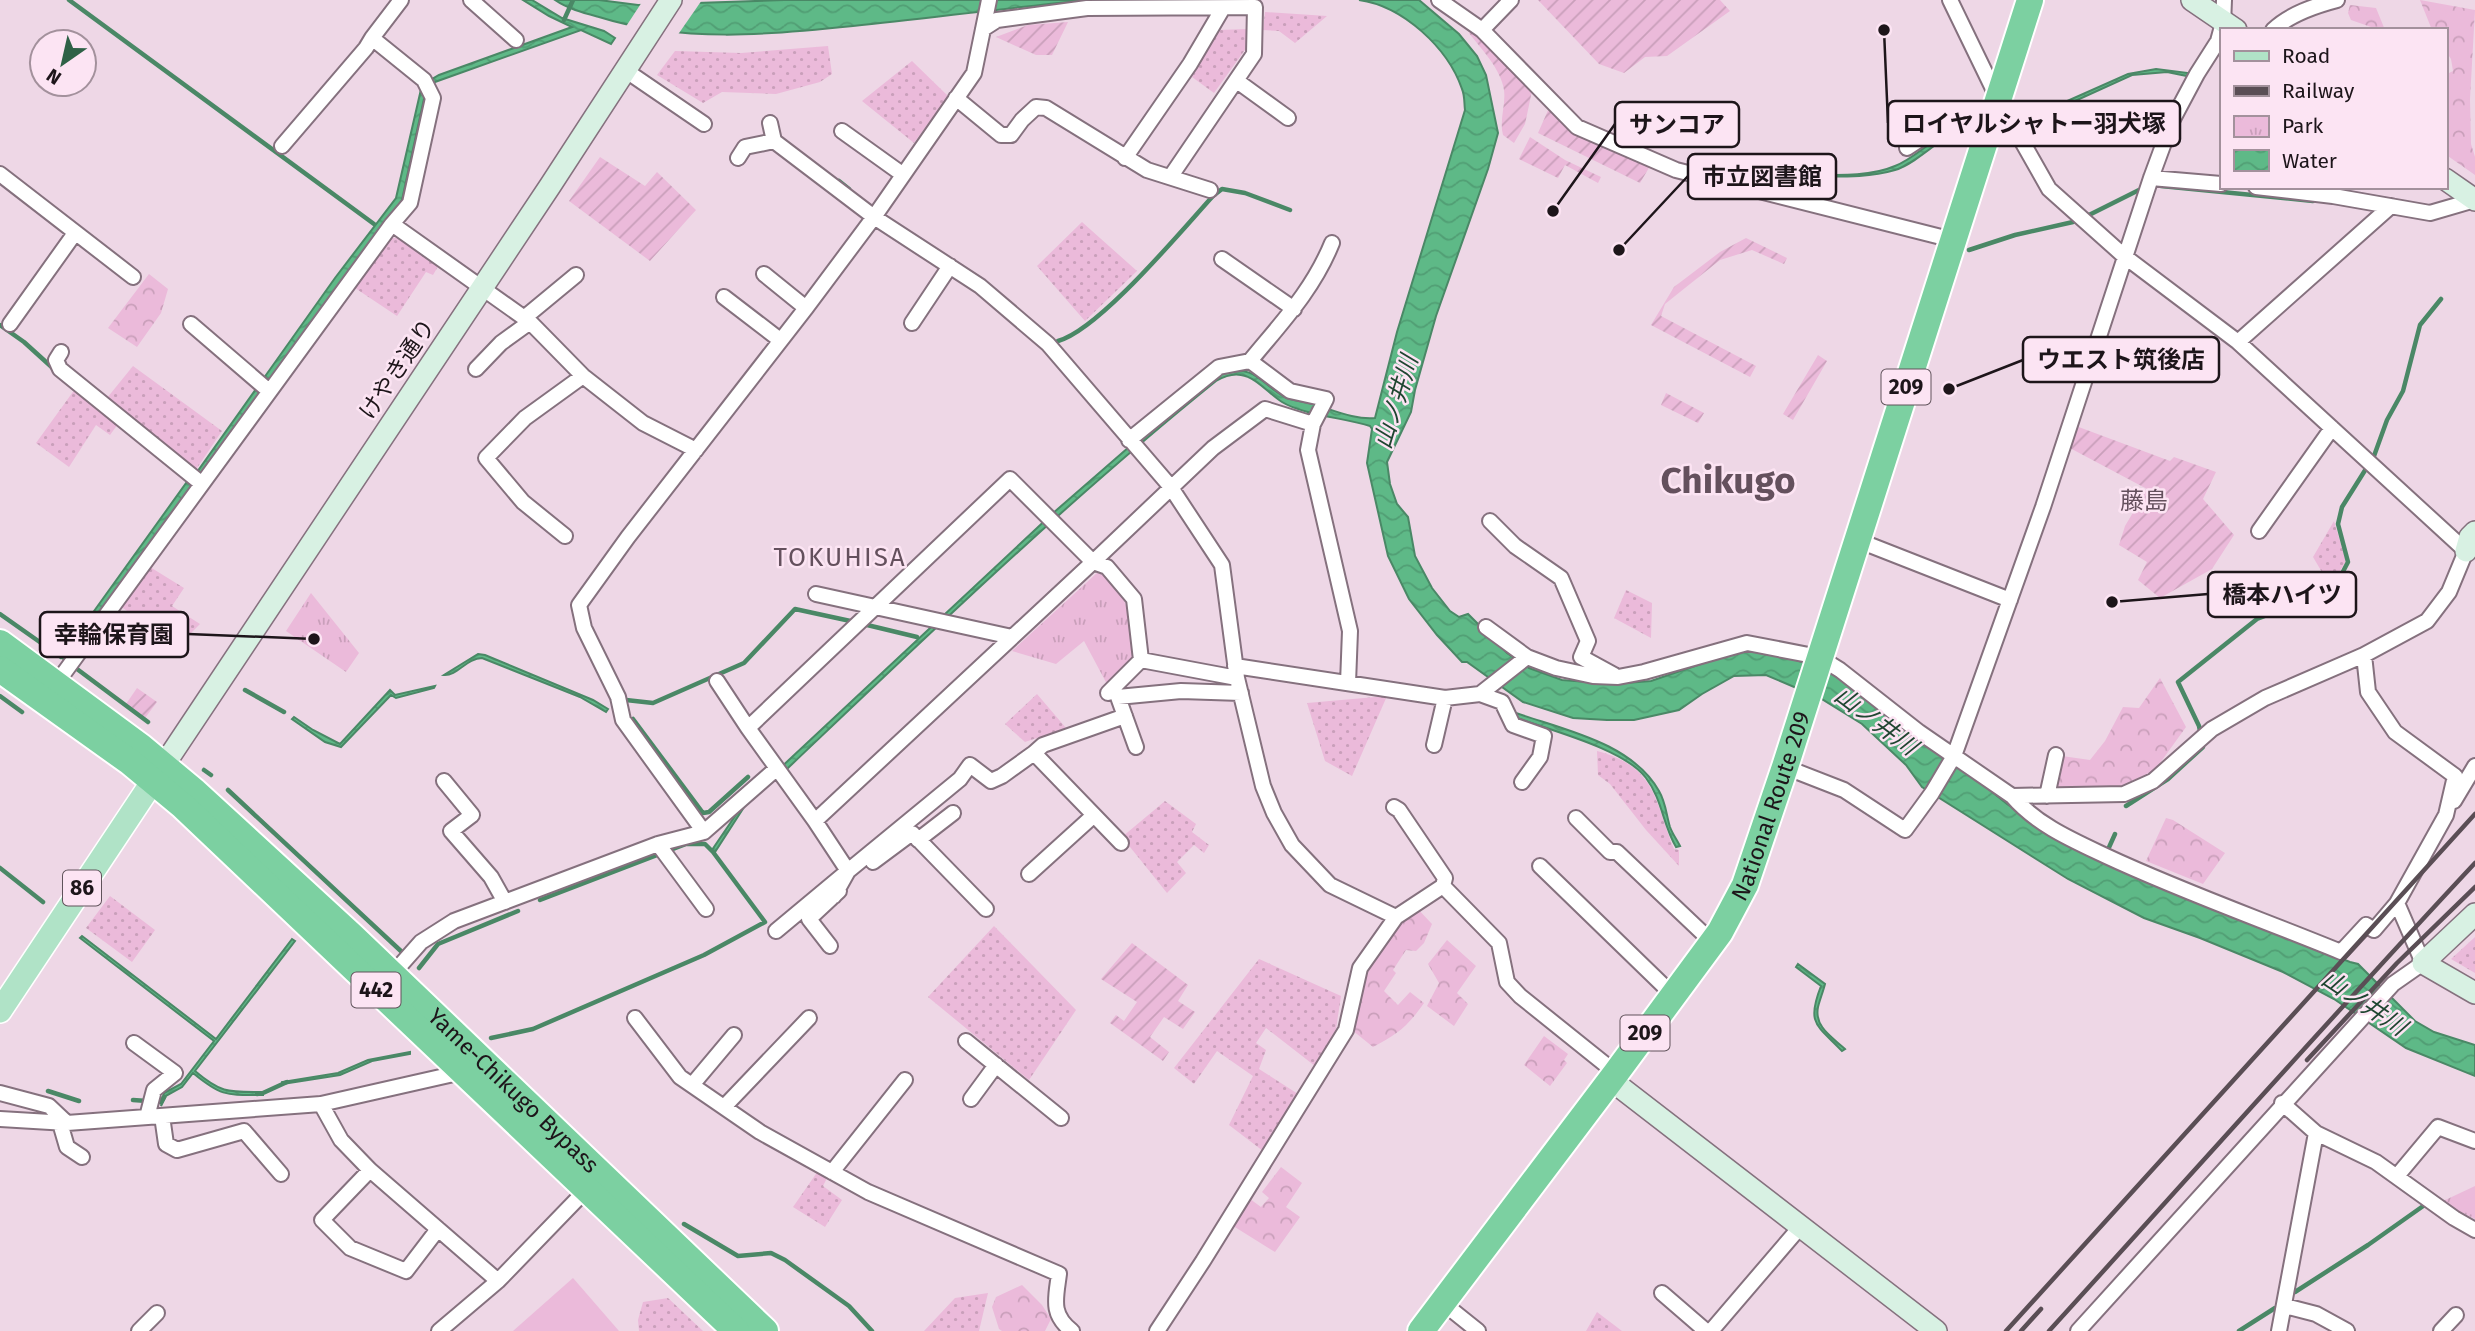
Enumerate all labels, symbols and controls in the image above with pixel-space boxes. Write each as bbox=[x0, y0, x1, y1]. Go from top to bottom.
north arrow bbox=[28, 28, 98, 98]
legend bbox=[2220, 28, 2447, 189]
text: Road bbox=[2282, 43, 2330, 69]
text: N bbox=[42, 64, 65, 90]
text: Railway bbox=[2282, 78, 2355, 104]
callout: ロイヤルシャトー羽犬塚 bbox=[1888, 101, 2180, 146]
callout: サンコア bbox=[1615, 102, 1739, 147]
text: ロイヤルシャトー羽犬塚 bbox=[1902, 110, 2166, 138]
text: サンコア bbox=[1629, 111, 1725, 139]
text: Park bbox=[2282, 113, 2324, 139]
text: Water bbox=[2282, 148, 2337, 174]
callout: 市立図書館 bbox=[1688, 154, 1836, 199]
text: 市立図書館 bbox=[1702, 163, 1822, 191]
street label: けやき通り bbox=[353, 314, 441, 424]
callout: ウエスト筑後店 bbox=[2023, 337, 2219, 382]
text: ウエスト筑後店 bbox=[2037, 346, 2205, 374]
water label: 山ノ井川 bbox=[1369, 349, 1424, 452]
road number: 209 bbox=[1882, 370, 1930, 404]
district label: Chikugo bbox=[1660, 458, 1796, 503]
district label: 藤島 bbox=[2120, 487, 2168, 515]
district label: TOKUHISA bbox=[773, 542, 907, 573]
callout: 橋本ハイツ bbox=[2208, 572, 2356, 617]
text: 橋本ハイツ bbox=[2222, 581, 2342, 609]
callout: 幸輪保育園 bbox=[40, 612, 188, 657]
text: 幸輪保育園 bbox=[54, 621, 174, 649]
water label: 山ノ井川 bbox=[1829, 681, 1925, 763]
street label: National Route 209 bbox=[1725, 708, 1816, 906]
road number: 86 bbox=[63, 870, 101, 906]
water label: 山ノ井川 bbox=[2316, 965, 2414, 1043]
road number: 442 bbox=[352, 972, 400, 1007]
street label: Yame-Chikugo Bypass bbox=[422, 1002, 605, 1179]
road number: 209 bbox=[1620, 1016, 1670, 1050]

